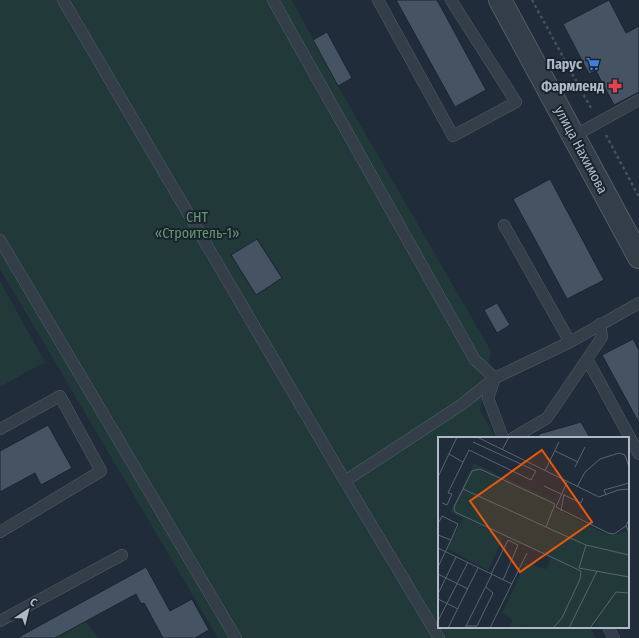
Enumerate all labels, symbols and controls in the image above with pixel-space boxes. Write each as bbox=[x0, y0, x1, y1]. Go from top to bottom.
place label: Парус bbox=[546, 56, 583, 73]
supermarket icon: Парус bbox=[585, 56, 601, 72]
place label: Фармленд bbox=[541, 78, 604, 95]
pharmacy icon: Фармленд bbox=[607, 78, 623, 94]
street label: улица Нахимова bbox=[551, 103, 611, 197]
park label: СНТ «Строитель-1» bbox=[155, 209, 239, 242]
inset map bbox=[438, 437, 629, 628]
north arrow bbox=[8, 590, 48, 630]
text: С bbox=[27, 595, 40, 609]

